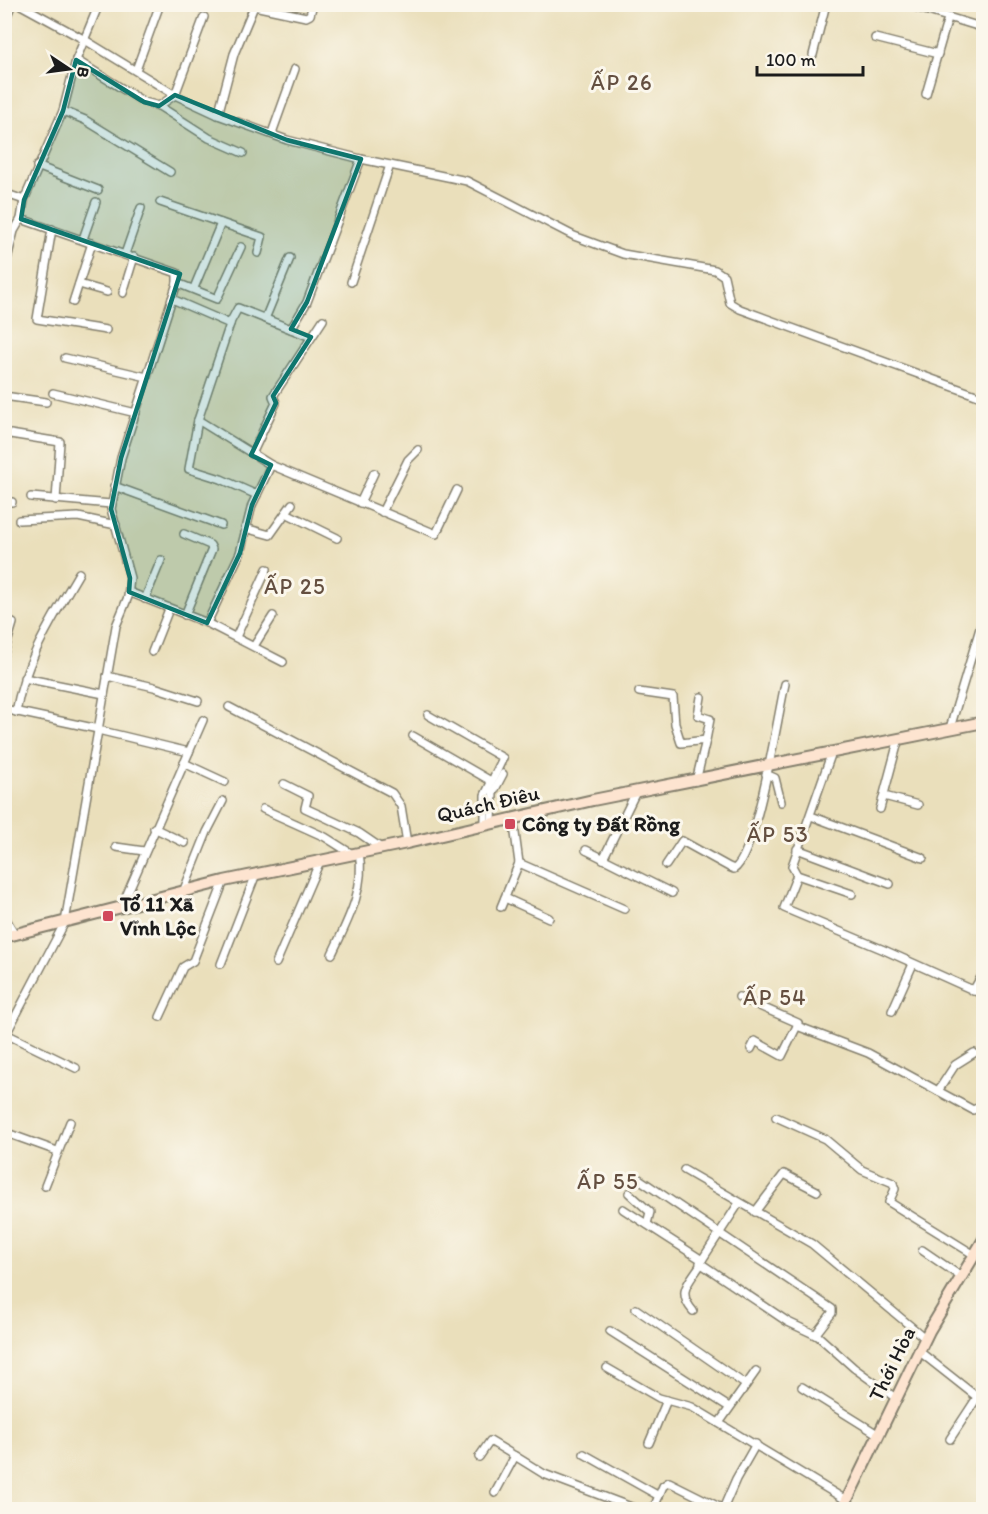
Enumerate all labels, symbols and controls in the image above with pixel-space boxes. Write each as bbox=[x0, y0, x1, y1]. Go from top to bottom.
north arrow bbox=[39, 39, 99, 99]
scale bar bbox=[757, 39, 864, 77]
text: 100 m bbox=[766, 49, 816, 71]
text: B bbox=[73, 65, 94, 80]
district label: ẤP 26 bbox=[591, 69, 653, 96]
district label: ẤP 25 bbox=[264, 573, 326, 600]
street label: Quách Điêu bbox=[434, 780, 542, 827]
place label: Công ty Đất Rồng bbox=[522, 811, 680, 837]
marker: Công ty Đất Rồng bbox=[503, 817, 517, 831]
district label: ẤP 53 bbox=[747, 821, 809, 848]
place label: Tổ 11 Xã Vĩnh Lộc bbox=[119, 891, 196, 940]
marker: Tổ 11 Xã Vĩnh Lộc bbox=[101, 909, 115, 923]
district label: ẤP 54 bbox=[743, 984, 807, 1011]
district label: ẤP 55 bbox=[577, 1168, 639, 1195]
street label: Thới Hòa bbox=[863, 1323, 920, 1405]

